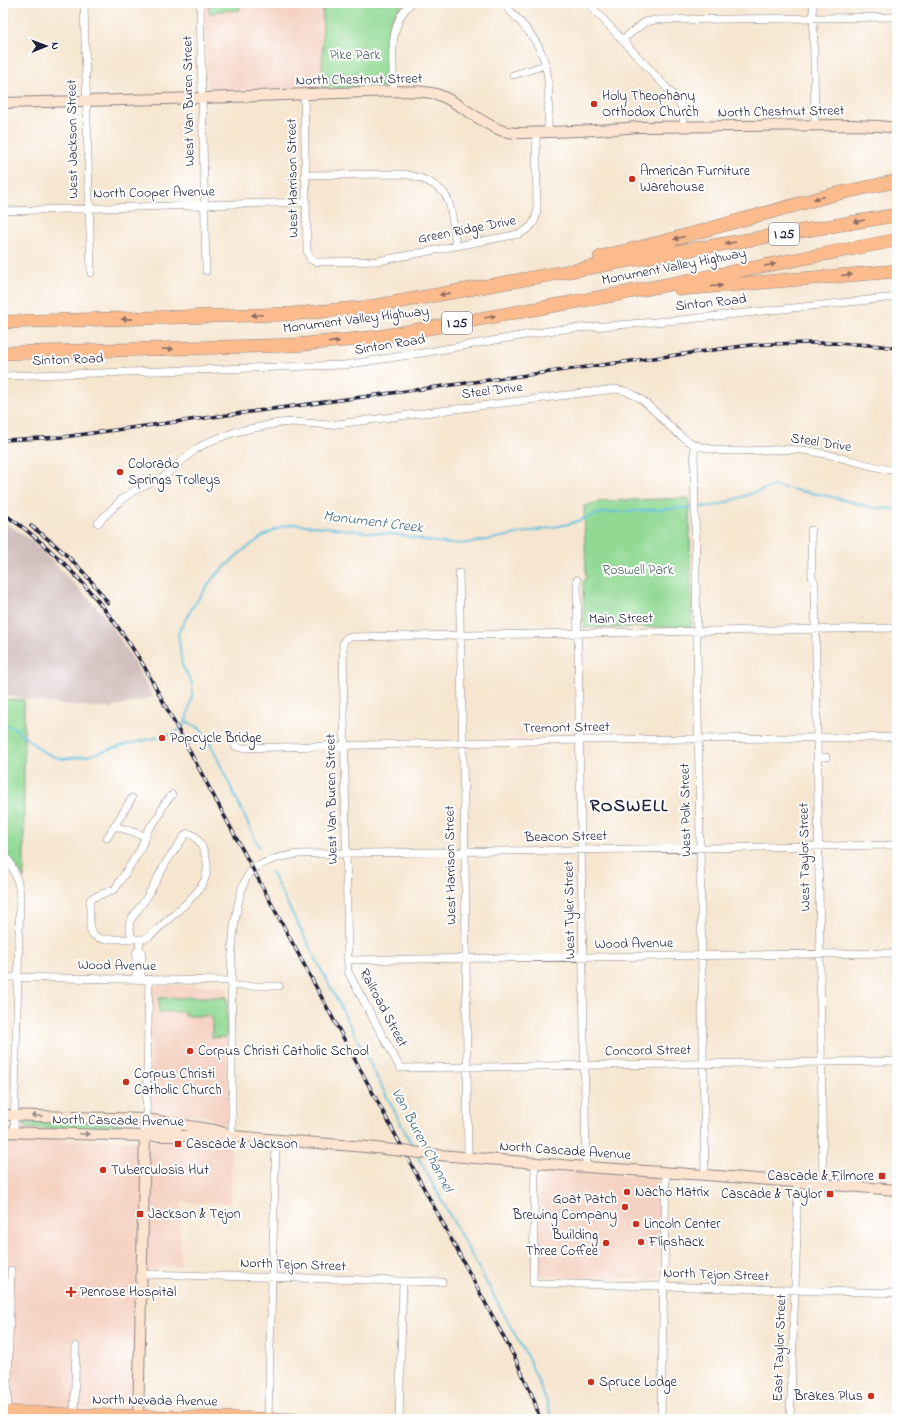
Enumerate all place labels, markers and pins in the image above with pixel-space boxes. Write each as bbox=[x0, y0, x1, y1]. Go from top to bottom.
place label: Holy Theophany Orthodox Church bbox=[602, 86, 699, 123]
marker: Holy Theophany Orthodox Church bbox=[589, 99, 599, 109]
place label: American Furniture Warehouse bbox=[640, 161, 751, 198]
marker: American Furniture Warehouse bbox=[627, 174, 637, 184]
place label: Colorado Springs Trolleys bbox=[128, 454, 220, 492]
marker: Colorado Springs Trolleys bbox=[115, 467, 125, 477]
place label: Popcycle Bridge bbox=[170, 728, 262, 750]
marker: Popcycle Bridge bbox=[157, 733, 167, 743]
place label: Corpus Christi Catholic School bbox=[198, 1041, 369, 1062]
marker: Corpus Christi Catholic School bbox=[185, 1046, 195, 1056]
place label: Corpus Christi Catholic Church bbox=[134, 1064, 222, 1101]
marker: Corpus Christi Catholic Church bbox=[121, 1077, 131, 1087]
place label: Cascade & Jackson bbox=[186, 1134, 298, 1155]
marker: Cascade & Jackson bbox=[173, 1139, 183, 1149]
place label: Tuberculosis Hut bbox=[111, 1160, 209, 1181]
marker: Tuberculosis Hut bbox=[98, 1165, 108, 1175]
place label: Cascade & Filmore bbox=[768, 1166, 875, 1187]
marker: Cascade & Filmore bbox=[877, 1171, 887, 1181]
place label: Nacho Matrix bbox=[635, 1182, 710, 1203]
place label: Cascade & Taylor bbox=[721, 1184, 823, 1206]
marker: Nacho Matrix bbox=[622, 1187, 632, 1197]
place label: Goat Patch Brewing Company bbox=[512, 1189, 617, 1227]
marker: Cascade & Taylor bbox=[825, 1189, 835, 1199]
marker: Goat Patch Brewing Company bbox=[620, 1202, 630, 1212]
place label: Jackson & Tejon bbox=[148, 1204, 241, 1225]
marker: Jackson & Tejon bbox=[135, 1209, 145, 1219]
place label: Lincoln Center bbox=[644, 1214, 721, 1235]
marker: Lincoln Center bbox=[631, 1219, 641, 1229]
place label: Building Three Coffee bbox=[525, 1225, 599, 1262]
place label: Flipshack bbox=[648, 1232, 705, 1253]
marker: Flipshack bbox=[636, 1237, 646, 1247]
marker: Building Three Coffee bbox=[601, 1238, 611, 1248]
place label: Penrose Hospital bbox=[80, 1282, 176, 1303]
marker: Penrose Hospital bbox=[65, 1286, 77, 1298]
place label: Spruce Lodge bbox=[599, 1372, 678, 1394]
marker: Spruce Lodge bbox=[586, 1377, 596, 1387]
place label: Brakes Plus bbox=[793, 1386, 863, 1407]
marker: Brakes Plus bbox=[866, 1391, 876, 1401]

